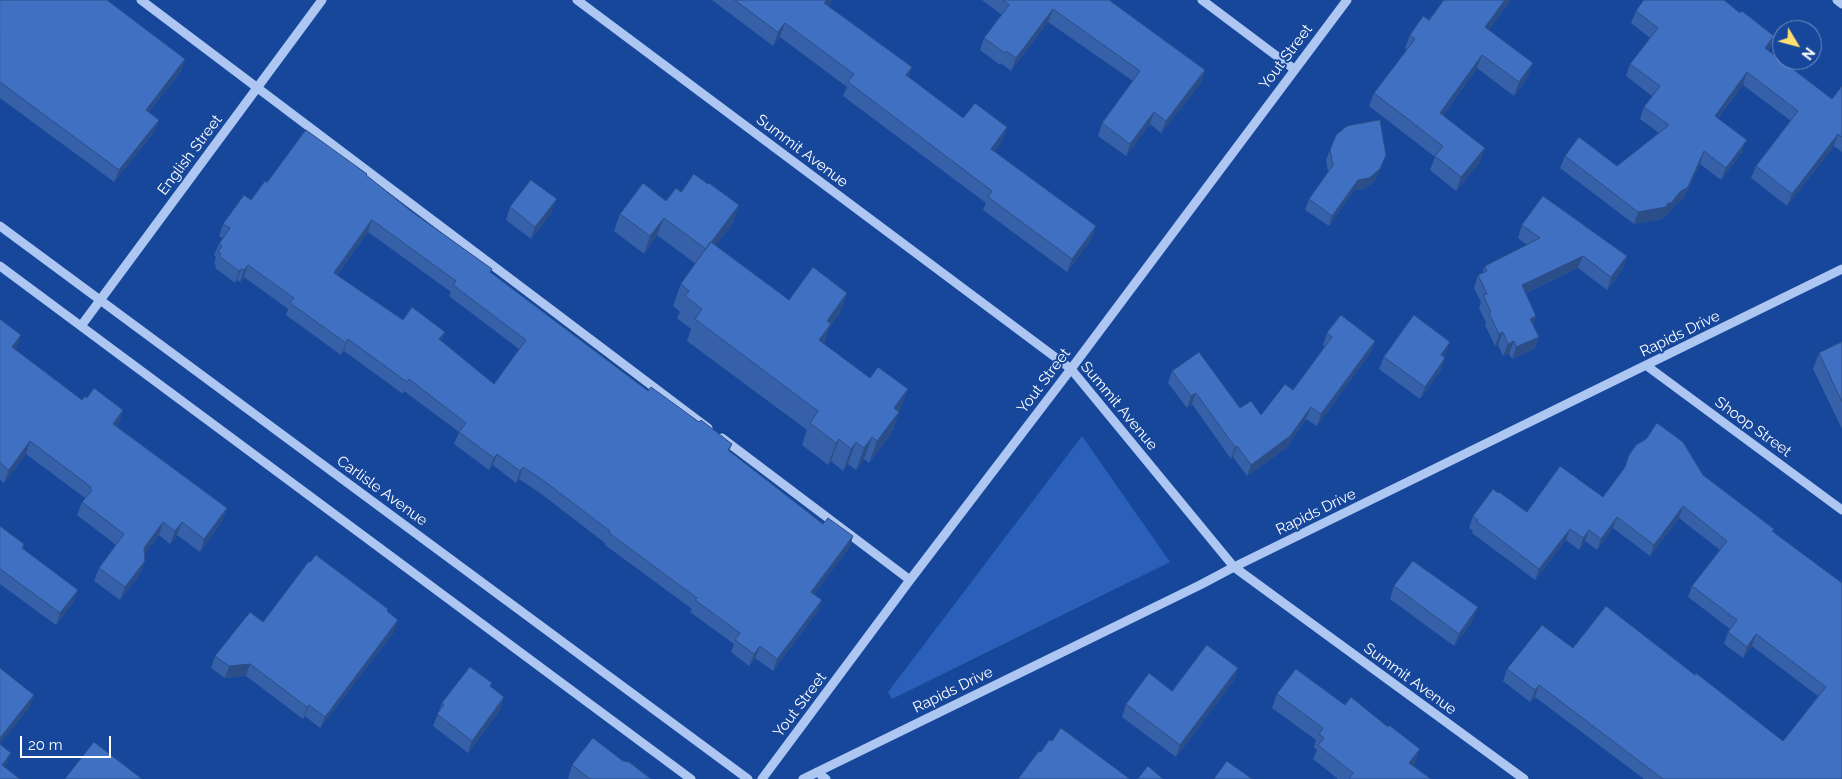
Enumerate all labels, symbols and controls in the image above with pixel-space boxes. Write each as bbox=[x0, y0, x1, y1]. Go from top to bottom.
north arrow bbox=[1772, 20, 1822, 70]
street label: Yout Street bbox=[1256, 21, 1316, 93]
text: N bbox=[1799, 44, 1818, 63]
street label: English Street bbox=[154, 111, 226, 199]
street label: Summit Avenue bbox=[753, 111, 851, 191]
street label: Rapids Drive bbox=[1637, 307, 1723, 361]
street label: Yout Street bbox=[1014, 345, 1074, 417]
street label: Summit Avenue bbox=[1077, 358, 1161, 454]
street label: Shoop Street bbox=[1711, 393, 1795, 461]
street label: Carlisle Avenue bbox=[333, 452, 431, 530]
street label: Rapids Drive bbox=[1273, 485, 1359, 539]
street label: Summit Avenue bbox=[1360, 639, 1460, 719]
street label: Rapids Drive bbox=[910, 663, 996, 717]
street label: Yout Street bbox=[770, 669, 830, 741]
scale bar bbox=[22, 726, 114, 758]
text: 20 m bbox=[28, 736, 63, 754]

